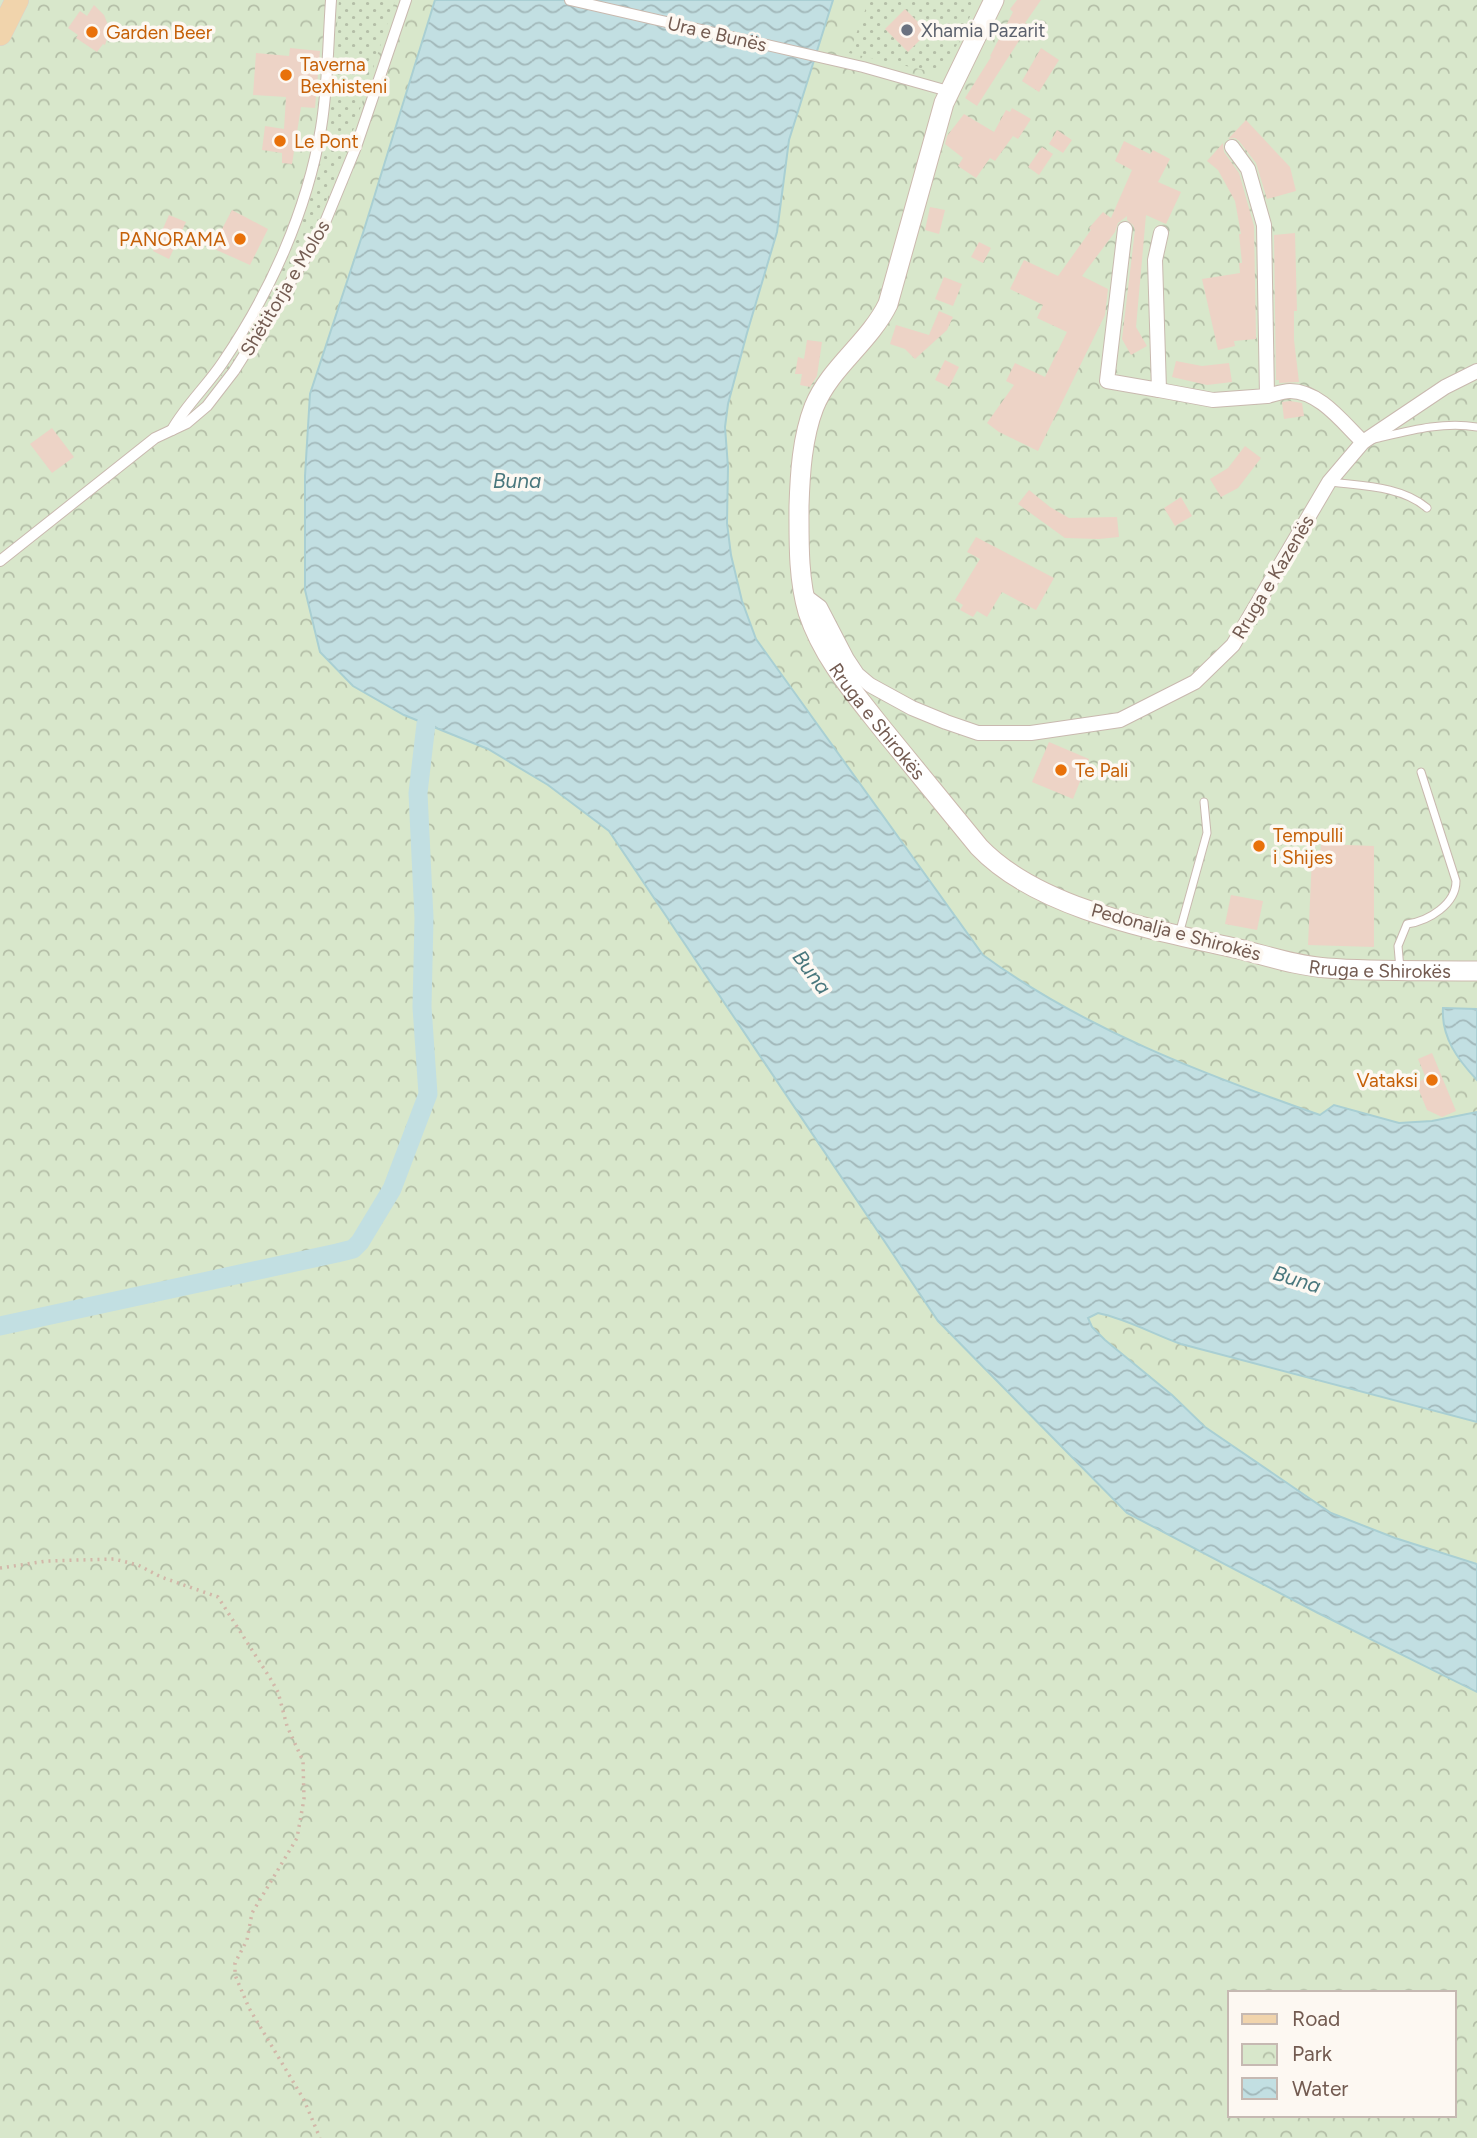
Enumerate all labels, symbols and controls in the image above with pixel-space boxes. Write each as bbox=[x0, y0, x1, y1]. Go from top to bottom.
street label: Ura e Bunës bbox=[665, 11, 769, 57]
place label: Xhamia Pazarit bbox=[921, 19, 1045, 42]
place label: Garden Beer bbox=[106, 21, 213, 44]
marker: Xhamia Pazarit bbox=[899, 22, 915, 38]
marker: Garden Beer bbox=[84, 24, 100, 40]
place label: Taverna Bexhisteni bbox=[300, 53, 387, 98]
marker: Taverna Bexhisteni bbox=[278, 67, 294, 83]
place label: Le Pont bbox=[294, 130, 359, 153]
marker: Le Pont bbox=[272, 133, 288, 149]
street label: Shëtitorja e Molos bbox=[235, 216, 335, 360]
place label: PANORAMA bbox=[119, 228, 226, 251]
marker: PANORAMA bbox=[232, 231, 248, 247]
water label: Buna bbox=[493, 468, 541, 493]
street label: Rruga e Kazenës bbox=[1227, 511, 1319, 643]
street label: Rruga e Shirokës bbox=[824, 658, 930, 784]
place label: Te Pali bbox=[1075, 759, 1128, 782]
marker: Te Pali bbox=[1053, 762, 1069, 778]
place label: Tempulli i Shijes bbox=[1273, 824, 1343, 869]
marker: Tempulli i Shijes bbox=[1251, 838, 1267, 854]
street label: Pedonalja e Shirokës bbox=[1089, 898, 1264, 966]
water label: Buna bbox=[787, 945, 837, 999]
street label: Rruga e Shirokës bbox=[1307, 955, 1451, 982]
place label: Vataksi bbox=[1357, 1069, 1418, 1092]
marker: Vataksi bbox=[1424, 1072, 1440, 1088]
water label: Buna bbox=[1270, 1260, 1324, 1298]
legend bbox=[1228, 1991, 1456, 2117]
text: Road bbox=[1292, 2006, 1340, 2031]
text: Park bbox=[1292, 2041, 1333, 2066]
text: Water bbox=[1292, 2076, 1348, 2101]

